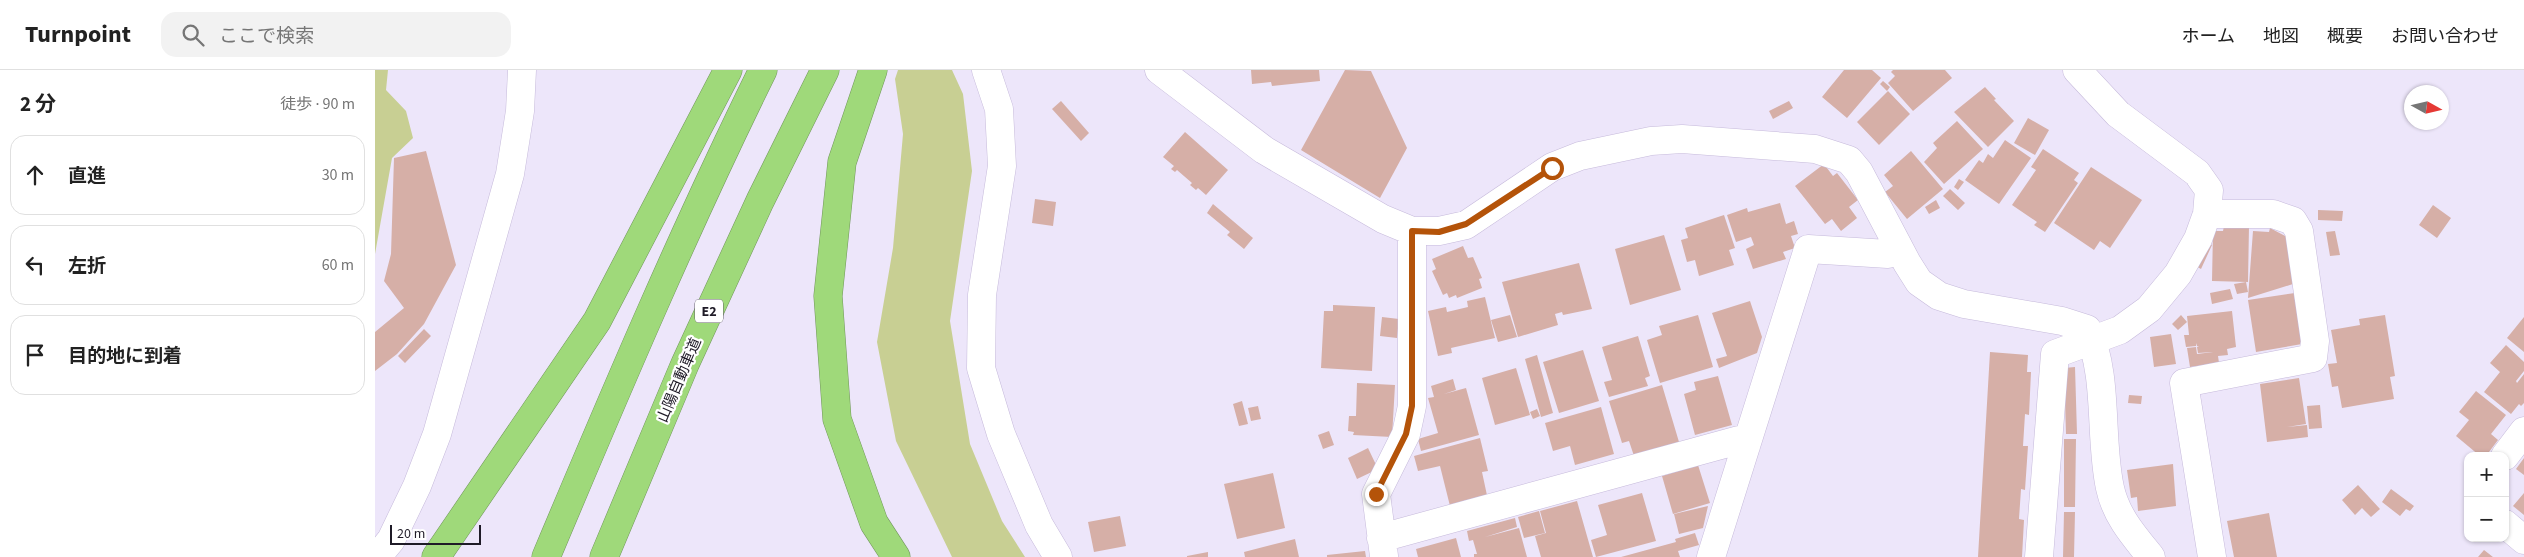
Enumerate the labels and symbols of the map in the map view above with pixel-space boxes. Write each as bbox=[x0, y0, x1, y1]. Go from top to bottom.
north arrow bbox=[2404, 85, 2449, 130]
route start bbox=[1541, 157, 1564, 180]
road number: E2 bbox=[695, 300, 723, 322]
street label: 山陽自動車道 bbox=[652, 335, 707, 426]
route end bbox=[1365, 483, 1388, 506]
scale bar bbox=[390, 522, 481, 545]

